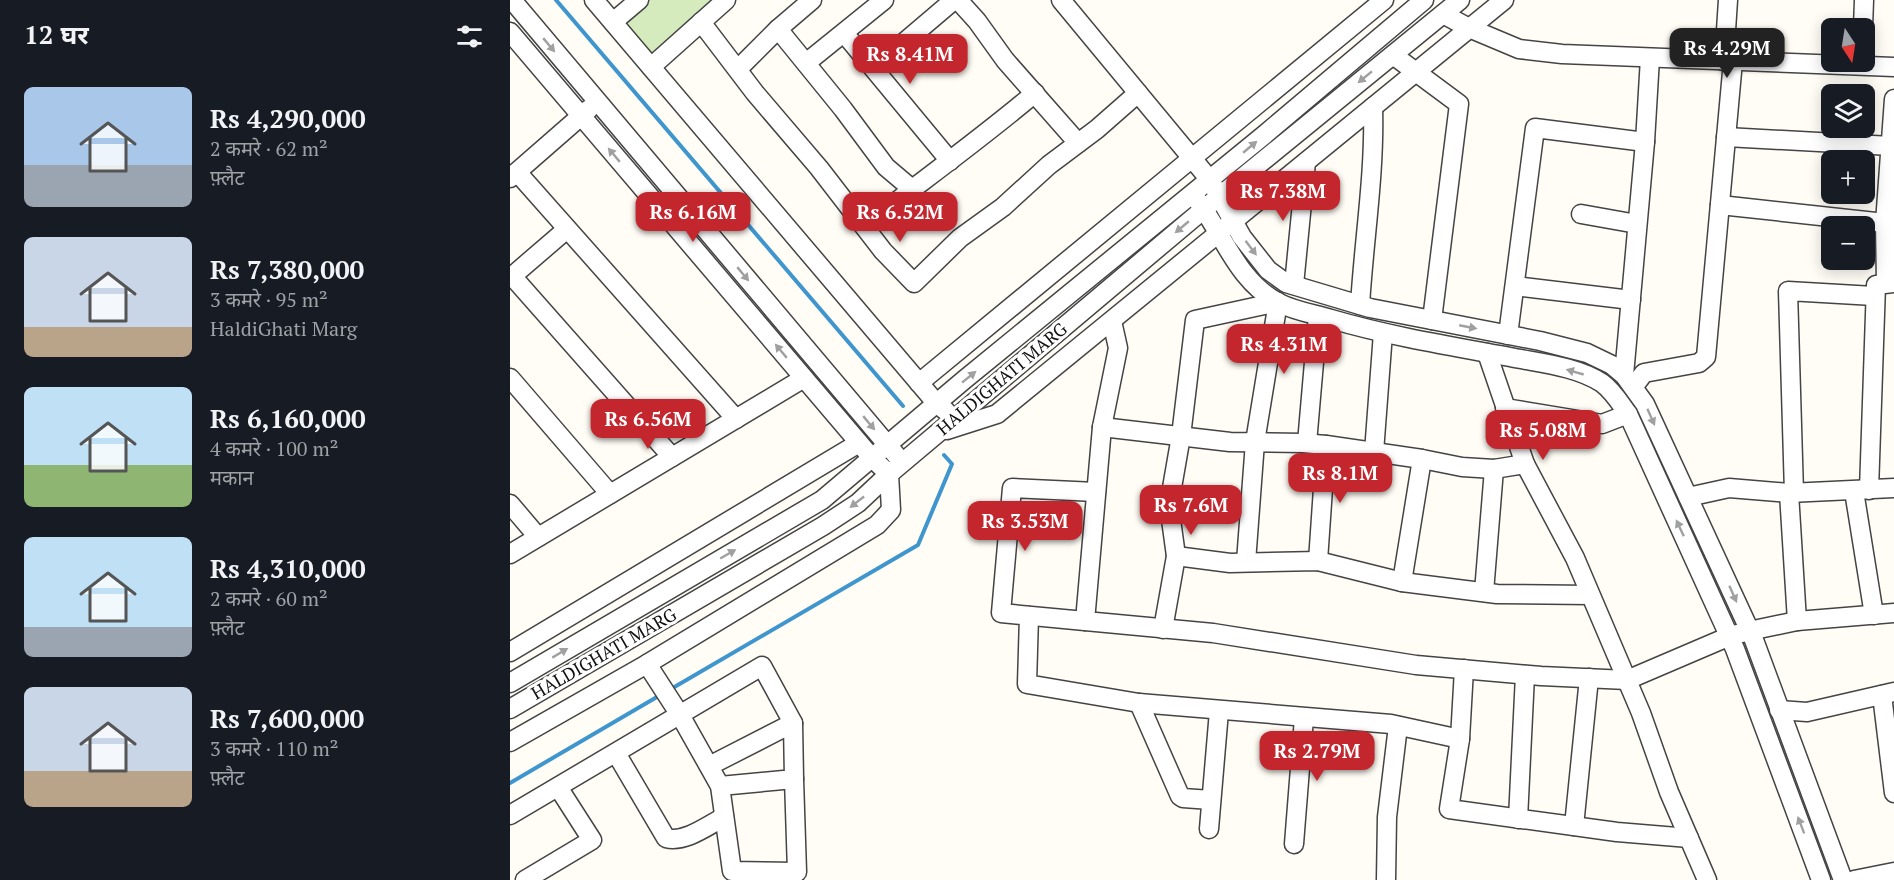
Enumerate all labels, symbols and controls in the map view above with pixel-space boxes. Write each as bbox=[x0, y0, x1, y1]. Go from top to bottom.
text: 12 घर bbox=[24, 17, 89, 51]
north arrow bbox=[1821, 18, 1875, 72]
map controls bbox=[1821, 18, 1875, 270]
icon: filters bbox=[453, 20, 486, 53]
pin: Rs 4.29M bbox=[1665, 28, 1789, 79]
pin: Rs 8.41M bbox=[848, 34, 972, 85]
text: Rs 4.29M bbox=[1684, 34, 1770, 61]
one-way arrow bbox=[543, 37, 556, 53]
text: Rs 8.41M bbox=[867, 40, 953, 67]
one-way arrow bbox=[1358, 70, 1373, 83]
button: layers bbox=[1821, 84, 1875, 138]
text: Rs 4,290,000 bbox=[210, 101, 366, 135]
icon: home bbox=[72, 111, 144, 183]
text: 2 कमरे · 62 m² bbox=[210, 135, 328, 162]
one-way arrow bbox=[1242, 141, 1257, 154]
one-way arrow bbox=[608, 148, 621, 163]
button: + bbox=[1821, 150, 1875, 204]
text: फ़्लैट bbox=[210, 164, 245, 191]
pin: Rs 7.38M bbox=[1221, 171, 1345, 222]
text: Rs 7.38M bbox=[1240, 177, 1326, 204]
pin: Rs 6.16M bbox=[631, 192, 755, 243]
pin: Rs 6.52M bbox=[838, 192, 962, 243]
text: Rs 6.16M bbox=[650, 198, 736, 225]
text: Rs 6.52M bbox=[857, 198, 943, 225]
button: − bbox=[1821, 216, 1875, 270]
one-way arrow bbox=[1174, 221, 1190, 234]
one-way arrow bbox=[1245, 240, 1258, 256]
text: Rs 7,380,000 bbox=[210, 252, 364, 286]
icon: home bbox=[72, 261, 144, 333]
one-way arrow bbox=[736, 266, 749, 281]
text: 3 कमरे · 95 m² bbox=[210, 286, 328, 313]
text: HaldiGhati Marg bbox=[210, 315, 357, 342]
street label: HALDIGHATI MARG bbox=[931, 316, 1072, 440]
one-way arrow bbox=[1459, 323, 1478, 332]
pin: Rs 4.31M bbox=[1222, 324, 1346, 375]
text: Rs 4.31M bbox=[1241, 330, 1327, 357]
one-way arrow bbox=[775, 344, 788, 359]
one-way arrow bbox=[1566, 367, 1584, 376]
one-way arrow bbox=[961, 370, 977, 383]
pin: Rs 6.56M bbox=[586, 399, 710, 450]
text: Rs 6,160,000 bbox=[210, 401, 366, 435]
text: Rs 6.56M bbox=[605, 405, 691, 432]
one-way arrow bbox=[1646, 409, 1655, 426]
pin: Rs 5.08M bbox=[1481, 410, 1605, 461]
icon: home bbox=[72, 411, 144, 483]
one-way arrow bbox=[862, 415, 875, 430]
text: Rs 5.08M bbox=[1500, 416, 1586, 443]
text: 4 कमरे · 100 m² bbox=[210, 435, 338, 462]
pin: Rs 8.1M bbox=[1285, 453, 1395, 504]
text: Rs 8.1M bbox=[1302, 459, 1378, 486]
text: मकान bbox=[210, 464, 254, 491]
pin: Rs 7.6M bbox=[1136, 485, 1246, 536]
text: Rs 7.6M bbox=[1154, 491, 1228, 518]
one-way arrow bbox=[849, 496, 865, 509]
pin: Rs 3.53M bbox=[963, 501, 1087, 552]
text: Rs 3.53M bbox=[982, 507, 1068, 534]
one-way arrow bbox=[1676, 519, 1685, 536]
one-way arrow bbox=[720, 549, 736, 560]
text: Rs 4,310,000 bbox=[210, 551, 366, 585]
icon: home bbox=[72, 561, 144, 633]
text: 2 कमरे · 60 m² bbox=[210, 585, 328, 612]
one-way arrow bbox=[1728, 586, 1737, 603]
street label: HALDIGHATI MARG bbox=[527, 602, 681, 704]
text: फ़्लैट bbox=[210, 614, 245, 641]
one-way arrow bbox=[552, 648, 568, 659]
text: Rs 7,600,000 bbox=[210, 701, 364, 735]
icon: home bbox=[72, 711, 144, 783]
pin: Rs 2.79M bbox=[1255, 731, 1379, 782]
text: 3 कमरे · 110 m² bbox=[210, 735, 338, 762]
text: Rs 2.79M bbox=[1274, 737, 1360, 764]
text: फ़्लैट bbox=[210, 764, 245, 791]
one-way arrow bbox=[1796, 816, 1805, 834]

